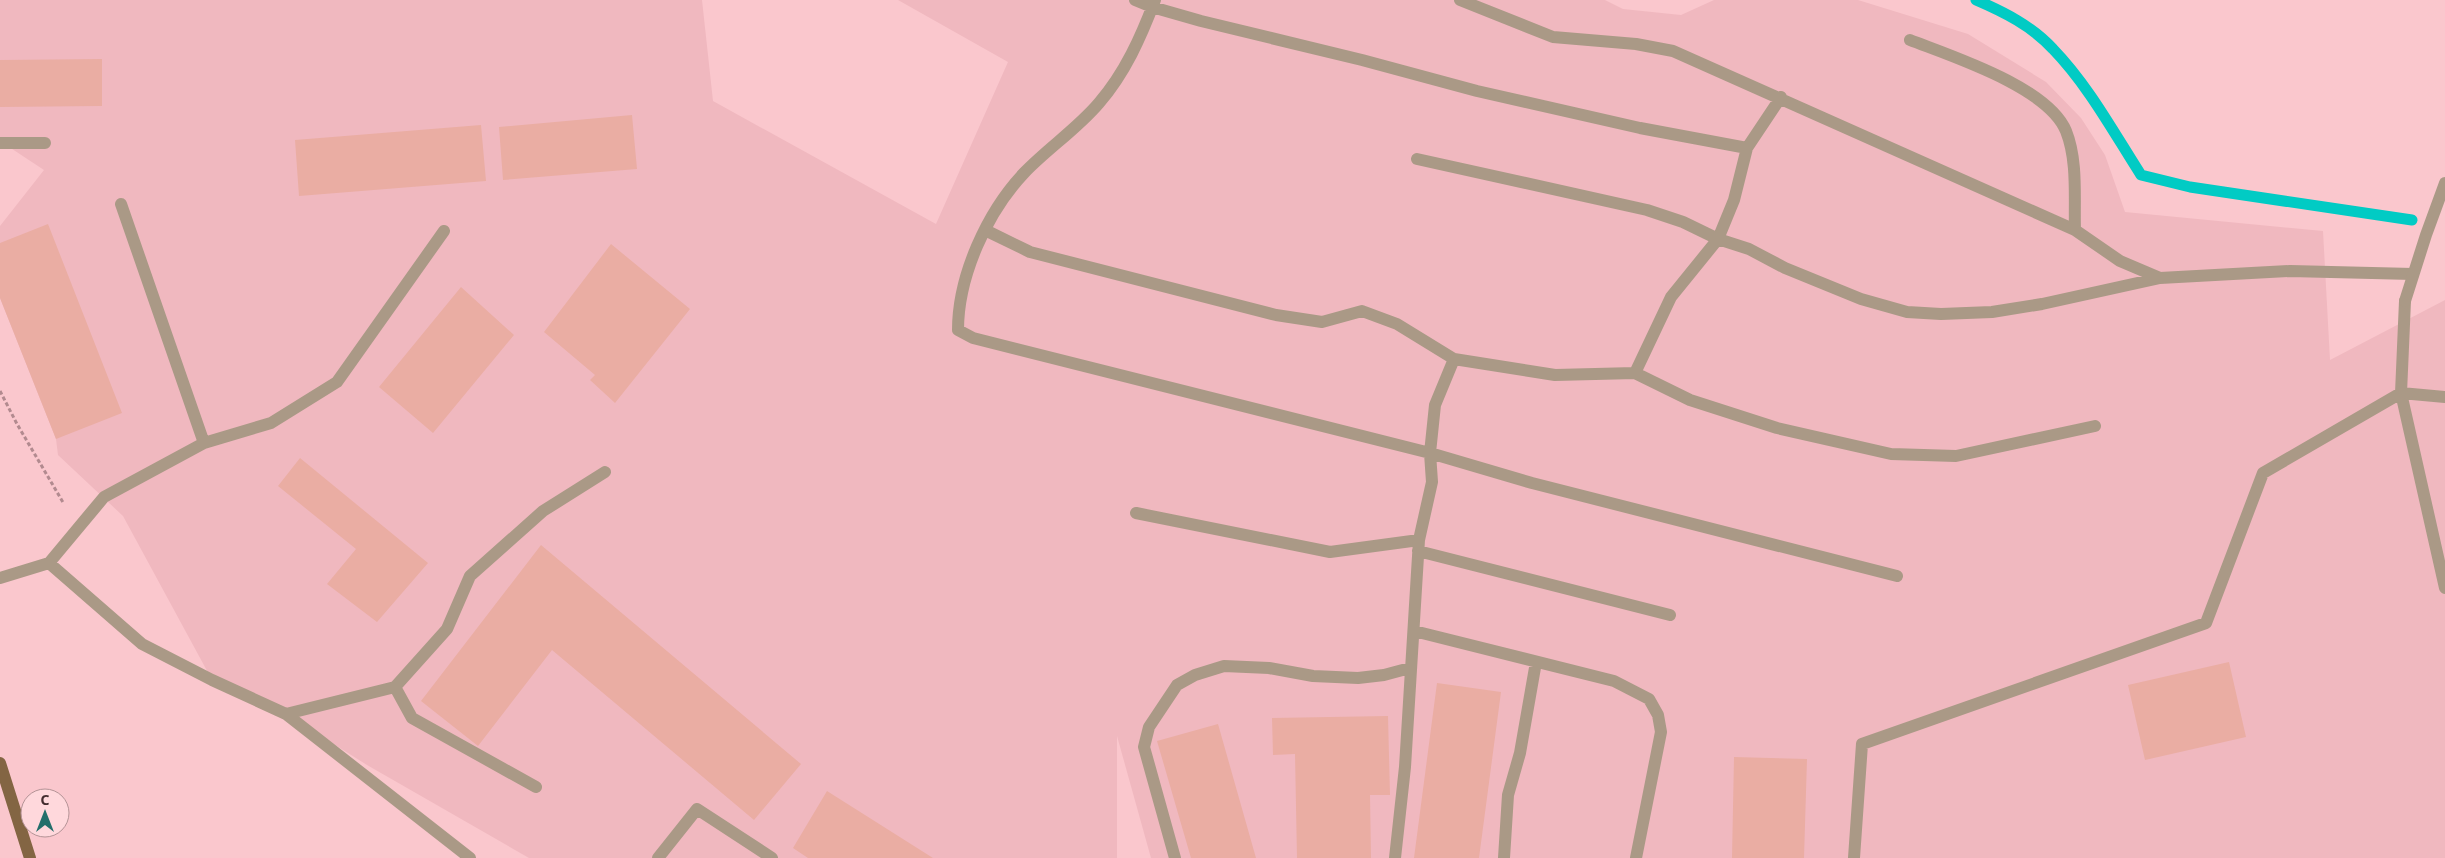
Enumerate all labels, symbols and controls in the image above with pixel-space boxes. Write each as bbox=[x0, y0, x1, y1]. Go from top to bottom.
north arrow bbox=[20, 788, 70, 838]
text: С bbox=[40, 790, 50, 809]

